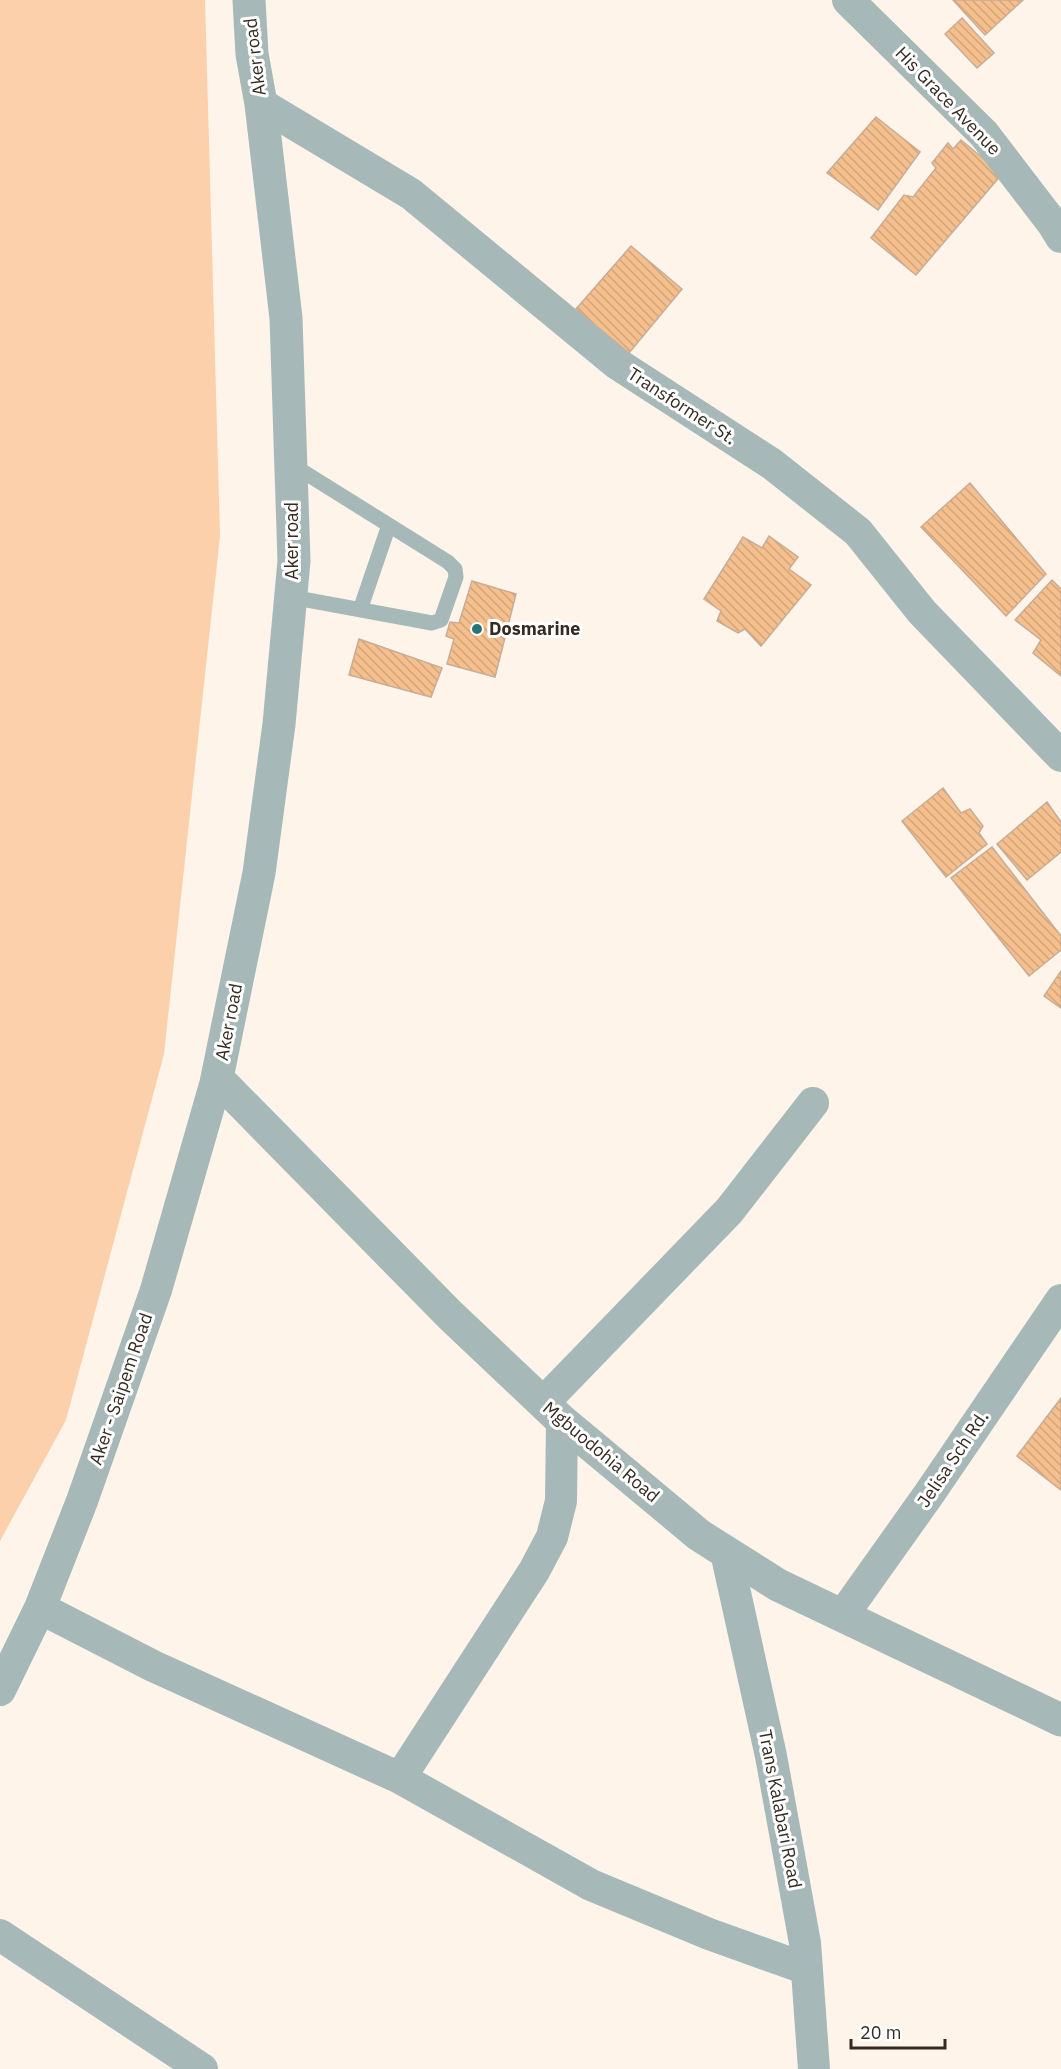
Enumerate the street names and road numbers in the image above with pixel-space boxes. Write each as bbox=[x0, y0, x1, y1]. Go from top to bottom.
street label: Aker road bbox=[238, 17, 271, 97]
street label: His Grace Avenue bbox=[891, 42, 1006, 160]
street label: Transformer St. bbox=[624, 362, 741, 449]
street label: Aker road bbox=[280, 502, 303, 580]
street label: Aker road bbox=[210, 981, 247, 1062]
street label: Aker - Saipem Road bbox=[84, 1310, 157, 1468]
street label: Mgbuodohia Road bbox=[538, 1396, 664, 1507]
street label: Jelisa Sch Rd. bbox=[912, 1406, 993, 1511]
street label: Trans Kalabari Road bbox=[754, 1728, 807, 1890]

